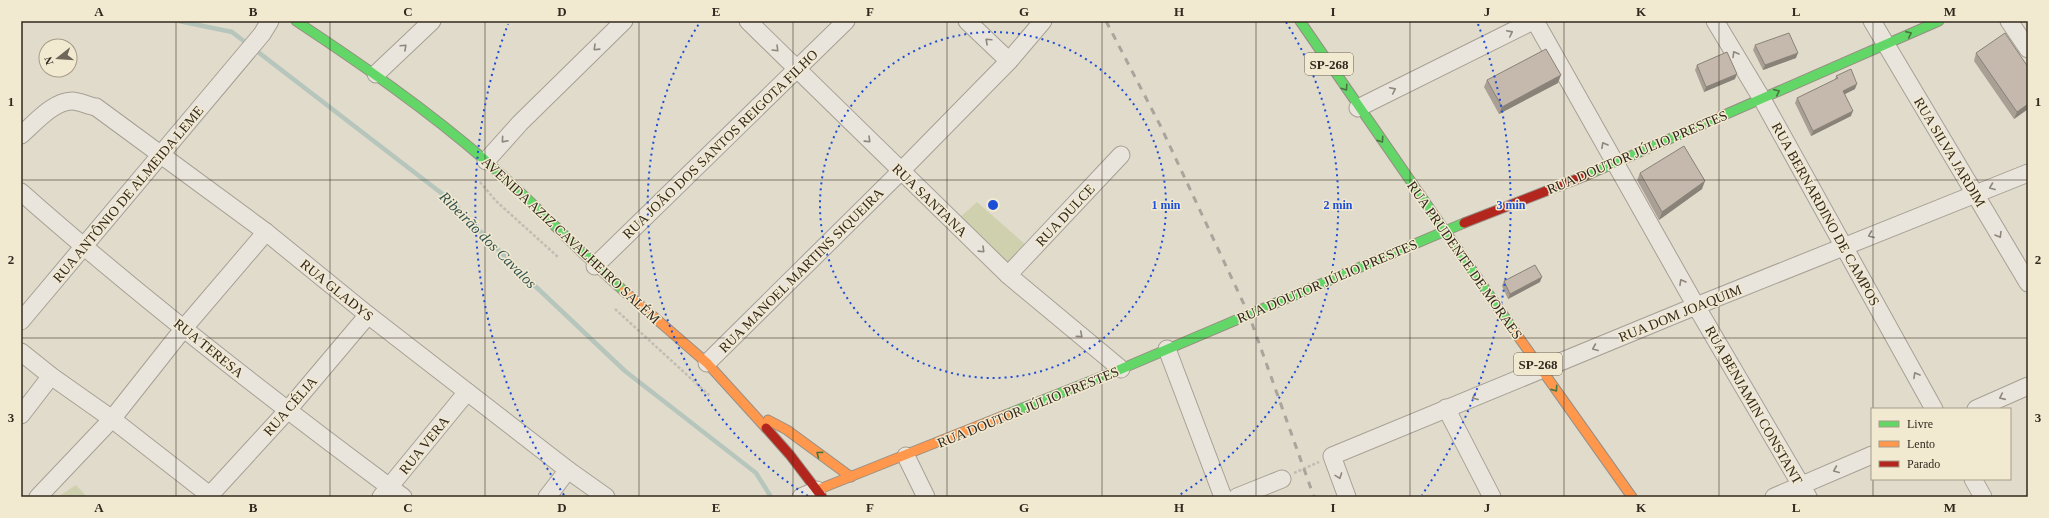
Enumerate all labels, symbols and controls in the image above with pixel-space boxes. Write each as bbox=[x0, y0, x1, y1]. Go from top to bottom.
text: A bbox=[94, 4, 104, 19]
text: B bbox=[249, 4, 258, 19]
text: C bbox=[403, 4, 413, 19]
text: D bbox=[557, 4, 567, 19]
text: E bbox=[712, 4, 720, 19]
text: F bbox=[866, 4, 874, 19]
text: G bbox=[1019, 4, 1029, 19]
text: H bbox=[1174, 4, 1184, 19]
text: I bbox=[1330, 4, 1336, 19]
text: J bbox=[1484, 4, 1491, 19]
text: K bbox=[1636, 4, 1647, 19]
text: L bbox=[1792, 4, 1801, 19]
text: M bbox=[1944, 4, 1956, 19]
one-way arrow bbox=[1506, 30, 1513, 38]
one-way arrow bbox=[1904, 31, 1912, 39]
north arrow bbox=[38, 38, 78, 78]
one-way arrow bbox=[985, 38, 993, 46]
one-way arrow bbox=[593, 43, 601, 51]
one-way arrow bbox=[771, 44, 778, 52]
one-way arrow bbox=[399, 45, 407, 52]
street label: RUA JOÃO DOS SANTOS REIGOTA FILHO bbox=[620, 47, 821, 242]
one-way arrow bbox=[1733, 51, 1740, 58]
road number: SP-268 bbox=[1305, 53, 1353, 75]
text: N bbox=[42, 55, 55, 66]
one-way arrow bbox=[1340, 84, 1348, 91]
one-way arrow bbox=[1389, 88, 1397, 95]
one-way arrow bbox=[1773, 89, 1780, 97]
text: 1 bbox=[8, 94, 14, 109]
text: 1 bbox=[2035, 94, 2041, 109]
street label: RUA SILVA JARDIM bbox=[1911, 95, 1989, 210]
street label: RUA ANTÔNIO DE ALMEIDA LEME bbox=[49, 102, 207, 286]
street label: RUA DOUTOR JÚLIO PRESTES bbox=[1544, 107, 1730, 197]
street label: RUA BERNARDINO DE CAMPOS bbox=[1769, 120, 1882, 309]
one-way arrow bbox=[502, 135, 509, 143]
one-way arrow bbox=[863, 135, 871, 143]
one-way arrow bbox=[1376, 136, 1384, 143]
one-way arrow bbox=[1601, 142, 1608, 149]
street label: AVENIDA AZIZ CAVALHEIRO SALÉM bbox=[479, 153, 664, 327]
street label: RUA SANTANA bbox=[889, 161, 971, 240]
street label: RUA PRUDENTE DE MORAES bbox=[1404, 178, 1525, 342]
street label: RUA DULCE bbox=[1033, 181, 1098, 249]
one-way arrow bbox=[1988, 182, 1995, 190]
street label: RUA MANOEL MARTINS SIQUEIRA bbox=[716, 184, 887, 356]
water label: Ribeirão dos Cavalos bbox=[436, 188, 540, 292]
centre of rings bbox=[986, 198, 1000, 212]
text: 1 min bbox=[1151, 198, 1181, 212]
text: 2 min bbox=[1323, 198, 1353, 212]
text: 3 min bbox=[1496, 198, 1526, 212]
one-way arrow bbox=[1868, 231, 1875, 239]
one-way arrow bbox=[1994, 231, 2002, 238]
street label: RUA DOUTOR JÚLIO PRESTES bbox=[1234, 236, 1420, 326]
one-way arrow bbox=[977, 245, 985, 253]
text: 2 bbox=[8, 252, 14, 267]
text: 2 bbox=[2035, 252, 2041, 267]
street label: RUA GLADYS bbox=[297, 257, 376, 324]
one-way arrow bbox=[1680, 279, 1687, 286]
street label: RUA DOM JOAQUIM bbox=[1616, 282, 1744, 345]
street label: RUA TERESA bbox=[171, 316, 247, 381]
street label: RUA BENJAMIN CONSTANT bbox=[1702, 324, 1805, 487]
one-way arrow bbox=[1075, 330, 1082, 337]
one-way arrow bbox=[1592, 343, 1600, 351]
road number: SP-268 bbox=[1514, 353, 1562, 375]
street label: RUA DOUTOR JÚLIO PRESTES bbox=[935, 363, 1121, 451]
street label: RUA CÉLIA bbox=[260, 372, 321, 439]
one-way arrow bbox=[1913, 372, 1920, 379]
one-way arrow bbox=[1551, 385, 1558, 392]
one-way arrow bbox=[1471, 392, 1478, 400]
one-way arrow bbox=[1999, 393, 2006, 401]
legend bbox=[1871, 408, 2011, 480]
text: 3 bbox=[8, 410, 15, 425]
text: 3 bbox=[2035, 410, 2042, 425]
street label: RUA VERA bbox=[396, 413, 453, 477]
text: Livre bbox=[1907, 417, 1933, 431]
text: Lento bbox=[1907, 437, 1935, 451]
one-way arrow bbox=[817, 452, 824, 459]
text: Parado bbox=[1907, 457, 1940, 471]
one-way arrow bbox=[1833, 465, 1841, 473]
one-way arrow bbox=[1335, 473, 1343, 480]
text: A bbox=[94, 500, 104, 515]
text: B bbox=[249, 500, 258, 515]
text: C bbox=[403, 500, 413, 515]
text: D bbox=[557, 500, 567, 515]
text: E bbox=[712, 500, 720, 515]
text: F bbox=[866, 500, 874, 515]
text: G bbox=[1019, 500, 1029, 515]
text: H bbox=[1174, 500, 1184, 515]
text: I bbox=[1330, 500, 1336, 515]
text: J bbox=[1484, 500, 1491, 515]
text: K bbox=[1636, 500, 1647, 515]
text: L bbox=[1792, 500, 1801, 515]
text: M bbox=[1944, 500, 1956, 515]

